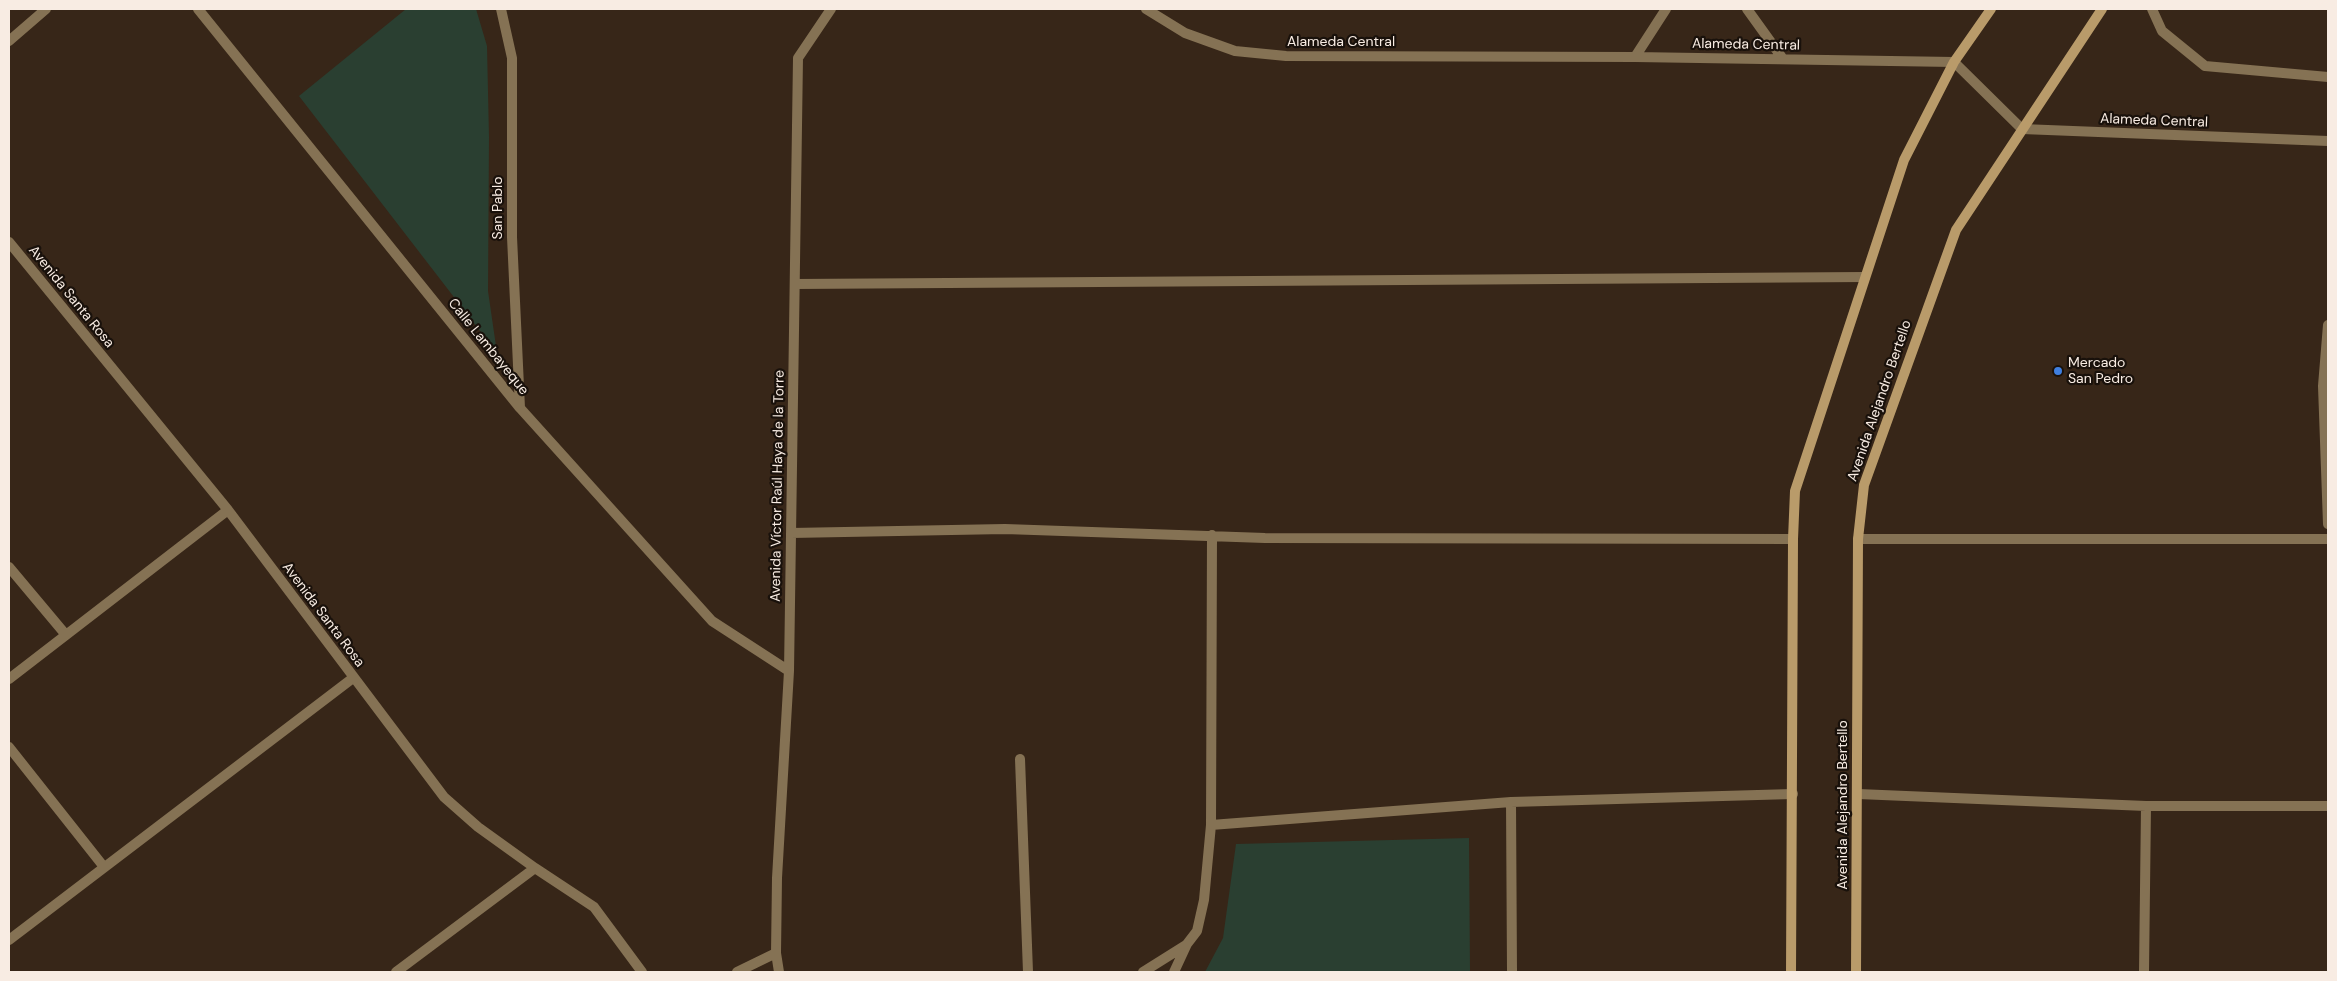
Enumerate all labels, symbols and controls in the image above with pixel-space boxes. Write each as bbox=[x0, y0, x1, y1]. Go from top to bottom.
street label: Alameda Central bbox=[1287, 34, 1395, 50]
street label: Alameda Central bbox=[1692, 36, 1800, 54]
street label: Alameda Central bbox=[2100, 111, 2208, 131]
street label: San Pablo bbox=[490, 176, 506, 240]
street label: Avenida Santa Rosa bbox=[25, 243, 117, 351]
street label: Calle Lambayeque bbox=[444, 295, 532, 399]
street label: Avenida Alejandro Bertello bbox=[1844, 318, 1916, 484]
place label: Mercado San Pedro bbox=[2068, 355, 2133, 388]
marker: Mercado San Pedro bbox=[2052, 365, 2064, 377]
street label: Avenida Víctor Raúl Haya de la Torre bbox=[768, 370, 788, 602]
street label: Avenida Santa Rosa bbox=[278, 559, 368, 671]
street label: Avenida Alejandro Bertello bbox=[1835, 720, 1851, 890]

